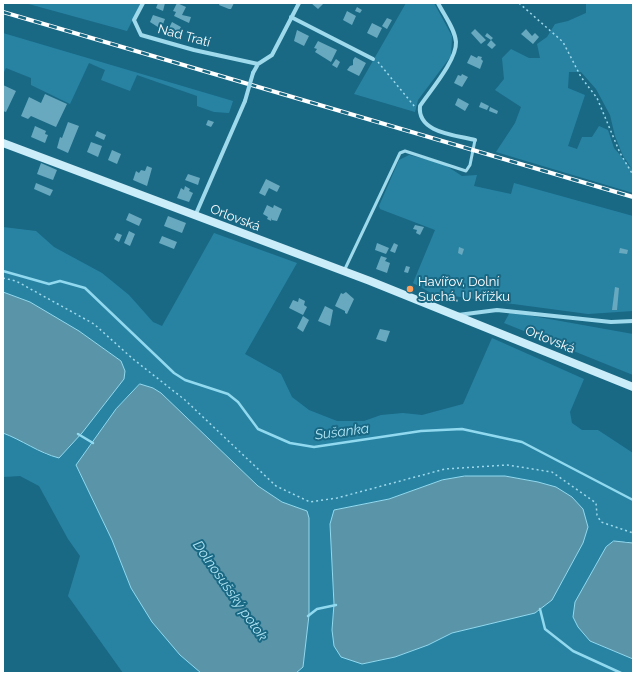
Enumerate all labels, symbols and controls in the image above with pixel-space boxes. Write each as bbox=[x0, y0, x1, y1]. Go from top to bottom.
street label: Nad Tratí bbox=[156, 21, 212, 51]
street label: Orlovská bbox=[208, 201, 262, 235]
place label: Havířov, Dolní Suchá, U křížku bbox=[418, 274, 510, 305]
marker: Havířov, Dolní Suchá, U křížku bbox=[405, 284, 415, 294]
street label: Orlovská bbox=[523, 323, 577, 357]
water label: Sušanka bbox=[314, 420, 370, 444]
water label: Dolnosušský potok bbox=[189, 538, 271, 644]

